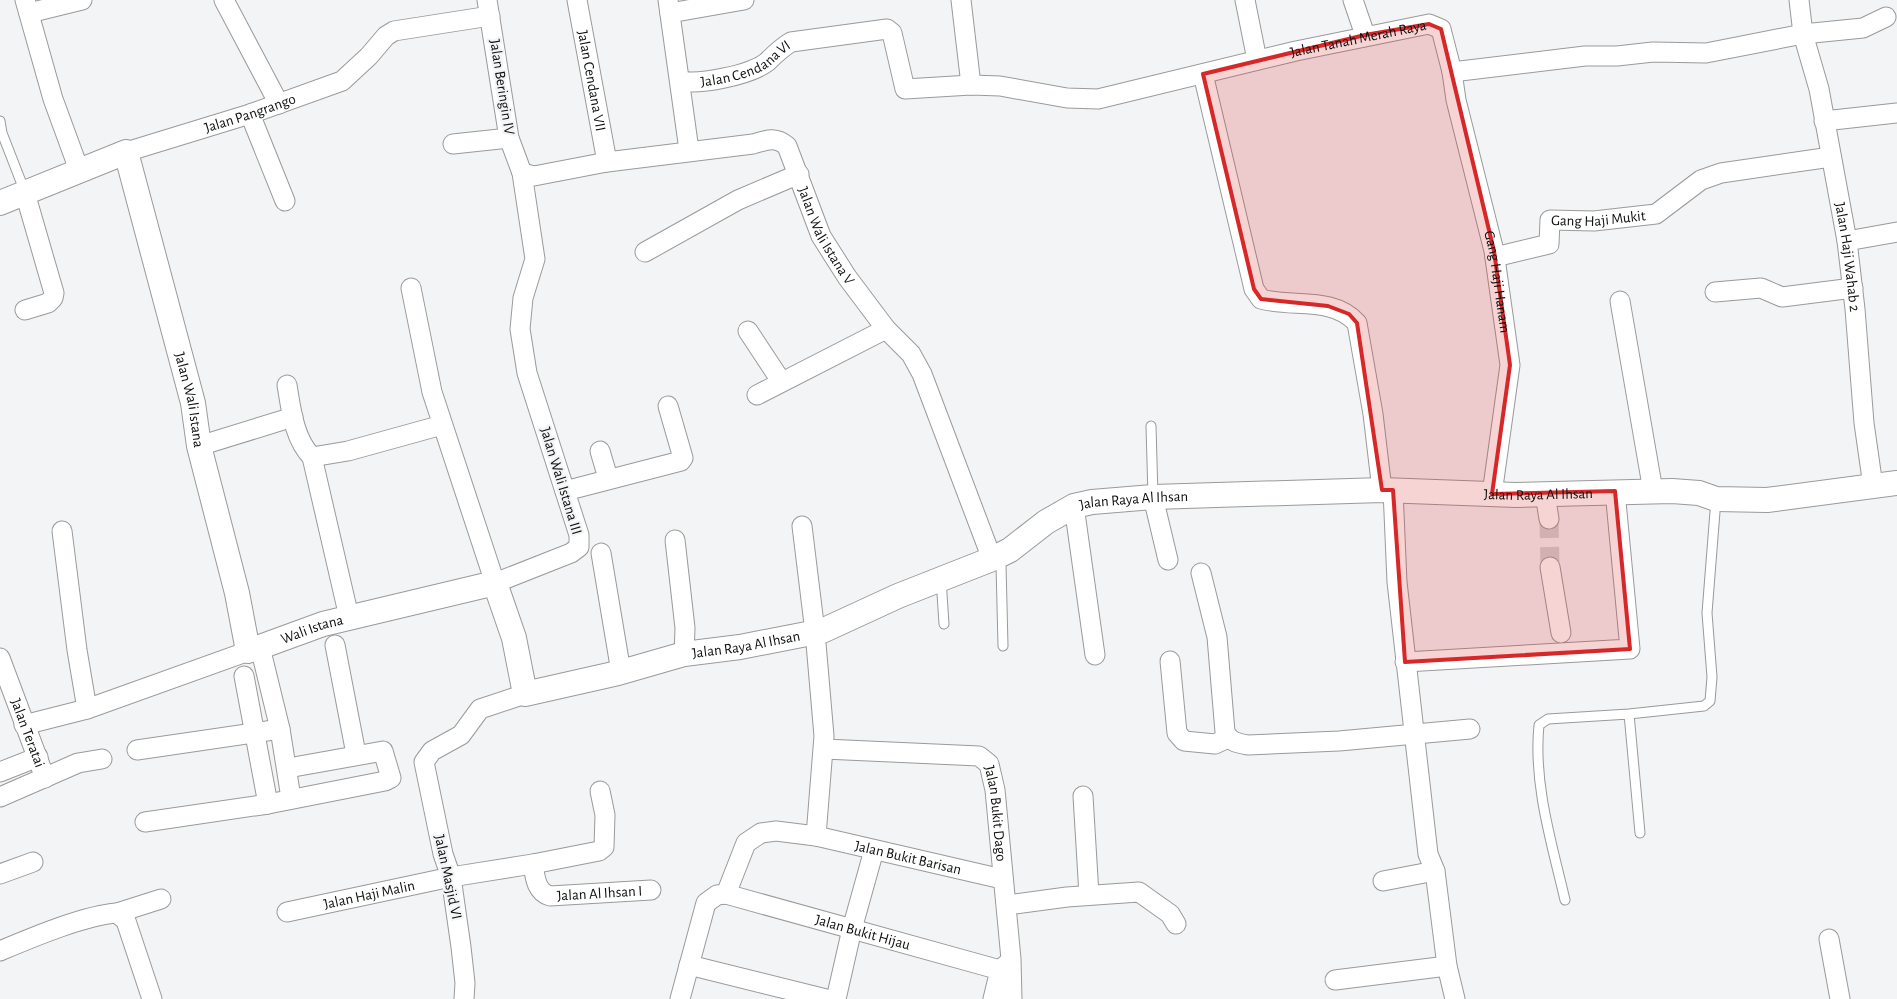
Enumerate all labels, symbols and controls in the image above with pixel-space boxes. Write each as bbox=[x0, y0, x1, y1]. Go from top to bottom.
street label: Jalan Tanah Merah Raya bbox=[1289, 17, 1428, 60]
street label: Jalan Cendana VII bbox=[575, 29, 609, 132]
street label: Jalan Cendana VI bbox=[700, 37, 793, 89]
street label: Jalan Beringin IV bbox=[487, 38, 517, 136]
street label: Jalan Pangrango bbox=[203, 91, 298, 135]
street label: Jalan Wali Istana V bbox=[796, 185, 858, 288]
street label: Jalan Haji Wahab 2 bbox=[1833, 201, 1863, 313]
street label: Gang Haji Mukit bbox=[1551, 208, 1646, 229]
street label: Gang Haji Hanam bbox=[1482, 229, 1513, 334]
street label: Jalan Wali Istana bbox=[172, 351, 207, 448]
street label: Jalan Wali Istana III bbox=[538, 426, 584, 536]
street label: Jalan Raya Al Ihsan bbox=[1483, 486, 1593, 503]
street label: Jalan Raya Al Ihsan bbox=[1078, 488, 1188, 512]
street label: Wali Istana bbox=[279, 612, 345, 646]
street label: Jalan Raya Al Ihsan bbox=[691, 628, 801, 660]
street label: Jalan Teratai bbox=[8, 696, 48, 769]
street label: Jalan Bukit Dago bbox=[982, 764, 1009, 862]
street label: Jalan Masjid VI bbox=[432, 833, 464, 921]
street label: Jalan Bukit Barisan bbox=[853, 838, 963, 877]
street label: Jalan Haji Malin bbox=[322, 877, 416, 911]
street label: Jalan Al Ihsan I bbox=[557, 883, 643, 903]
street label: Jalan Bukit Hijau bbox=[814, 912, 912, 952]

